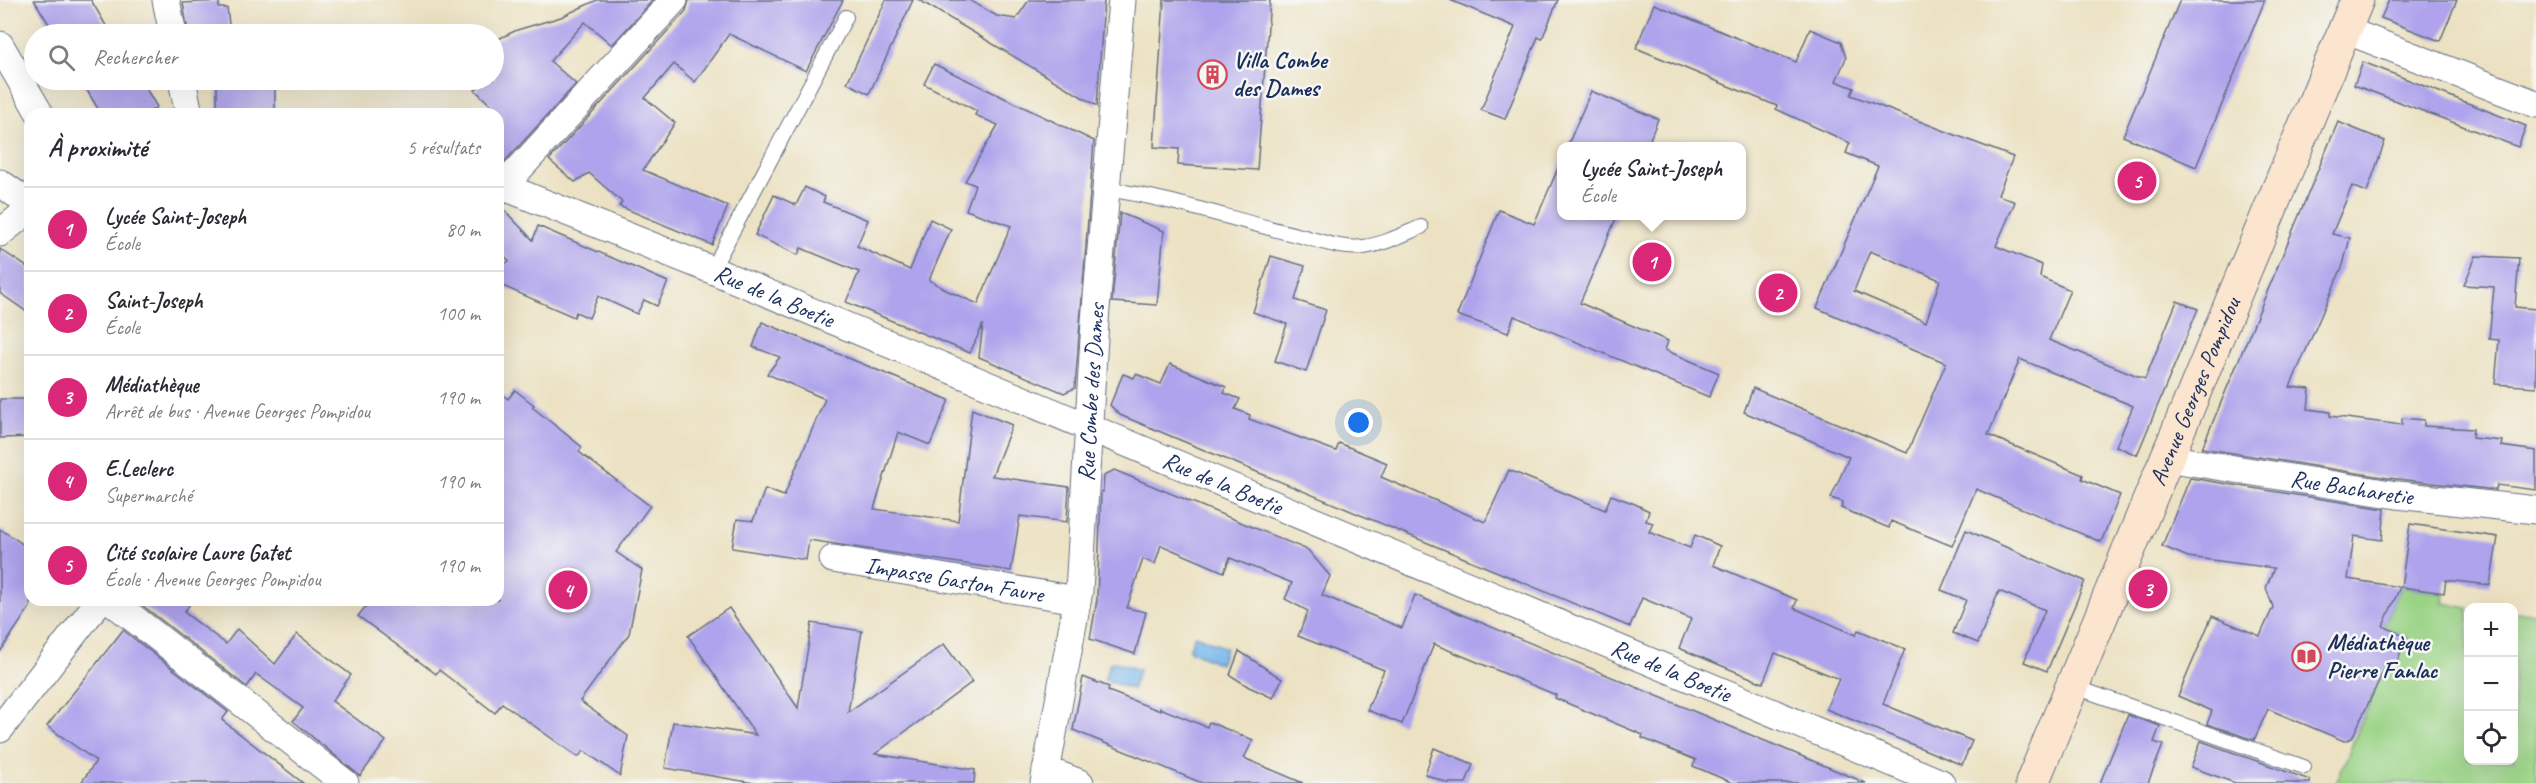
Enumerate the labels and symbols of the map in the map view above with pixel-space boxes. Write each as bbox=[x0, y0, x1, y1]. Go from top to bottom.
place label: Villa Combe des Dames bbox=[1233, 45, 1328, 103]
building icon: Villa Combe des Dames bbox=[1196, 58, 1228, 90]
pin: 5 bbox=[2118, 158, 2156, 204]
pin: 1 bbox=[1632, 240, 1672, 284]
street label: Rue de la Boetie bbox=[710, 258, 841, 335]
pin: 2 bbox=[1758, 270, 1798, 316]
street label: Avenue Georges Pompidou bbox=[2142, 291, 2248, 490]
street label: Rue Combe des Dames bbox=[1071, 301, 1112, 482]
your location bbox=[1344, 408, 1373, 437]
street label: Rue de la Boetie bbox=[1158, 445, 1289, 522]
street label: Rue Bacharetie bbox=[2288, 463, 2416, 512]
street label: Impasse Gaston Faure bbox=[863, 550, 1048, 610]
pin: 3 bbox=[2128, 566, 2168, 612]
pin: 4 bbox=[548, 568, 588, 612]
place label: Médiathèque Pierre Fanlac bbox=[2327, 627, 2439, 685]
street label: Rue de la Boetie bbox=[1607, 632, 1738, 710]
library icon: Médiathèque Pierre Fanlac bbox=[2290, 640, 2322, 672]

